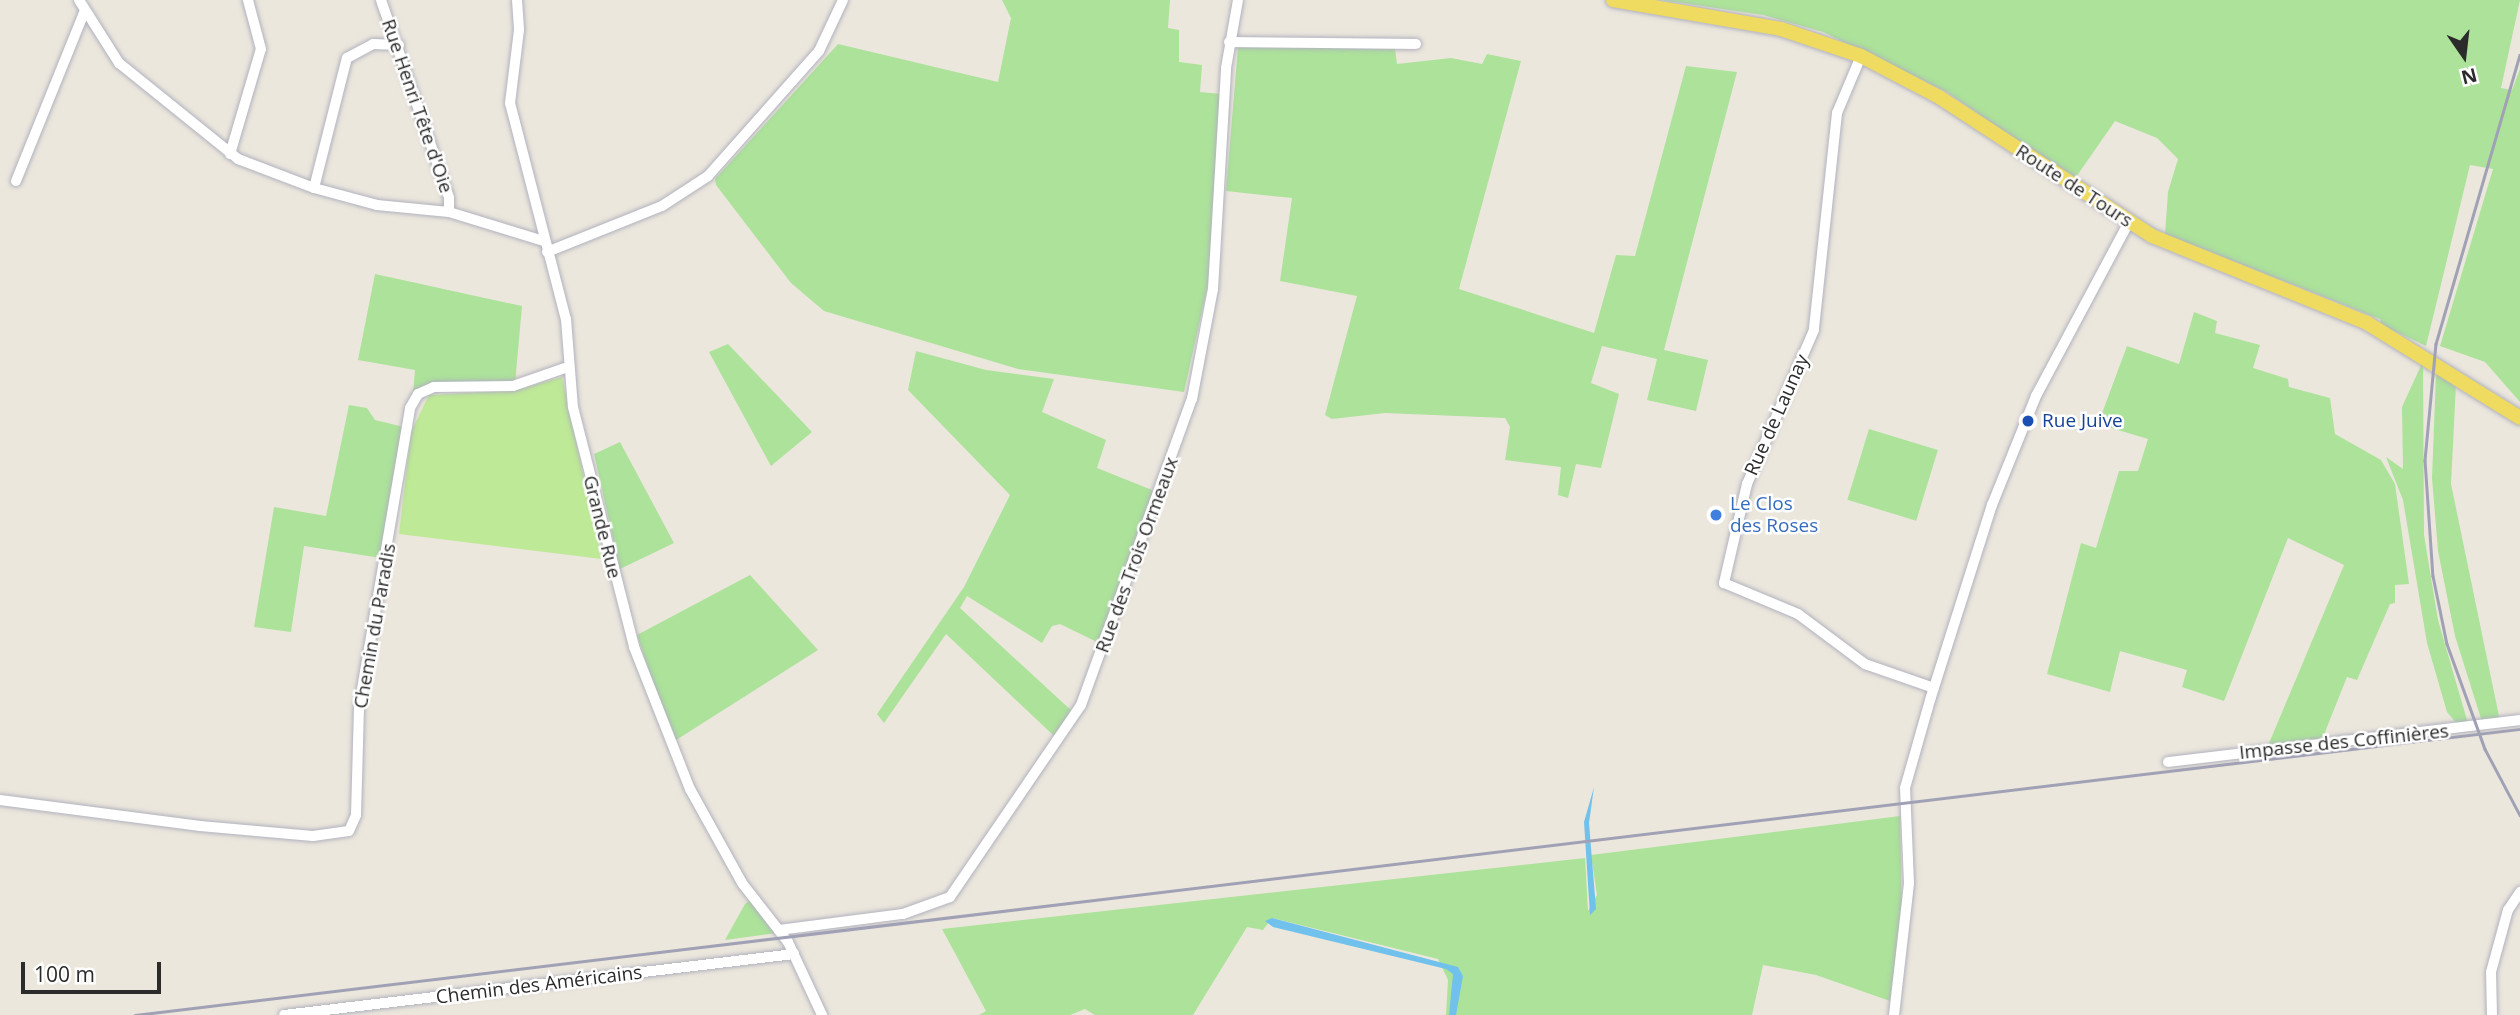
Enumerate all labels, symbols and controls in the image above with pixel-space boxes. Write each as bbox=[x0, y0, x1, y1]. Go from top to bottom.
street label: Rue Henri Tête d'Oie bbox=[377, 16, 457, 196]
north arrow bbox=[2429, 21, 2499, 91]
text: N bbox=[2458, 62, 2480, 91]
street label: Route de Tours bbox=[2011, 140, 2137, 232]
street label: Rue de Launay bbox=[1740, 351, 1814, 479]
place label: Rue Juive bbox=[2042, 410, 2123, 432]
marker: Rue Juive bbox=[2020, 413, 2036, 429]
street label: Rue des Trois Ormeaux bbox=[1091, 454, 1183, 656]
street label: Grande Rue bbox=[578, 473, 626, 581]
place label: Le Clos des Roses bbox=[1730, 493, 1818, 537]
marker: Le Clos des Roses bbox=[1708, 507, 1724, 523]
street label: Chemin du Paradis bbox=[349, 542, 401, 710]
street label: Impasse des Coffinières bbox=[2238, 720, 2450, 764]
scale bar bbox=[24, 948, 164, 992]
text: 100 m bbox=[34, 960, 95, 988]
street label: Chemin des Américains bbox=[435, 961, 643, 1009]

